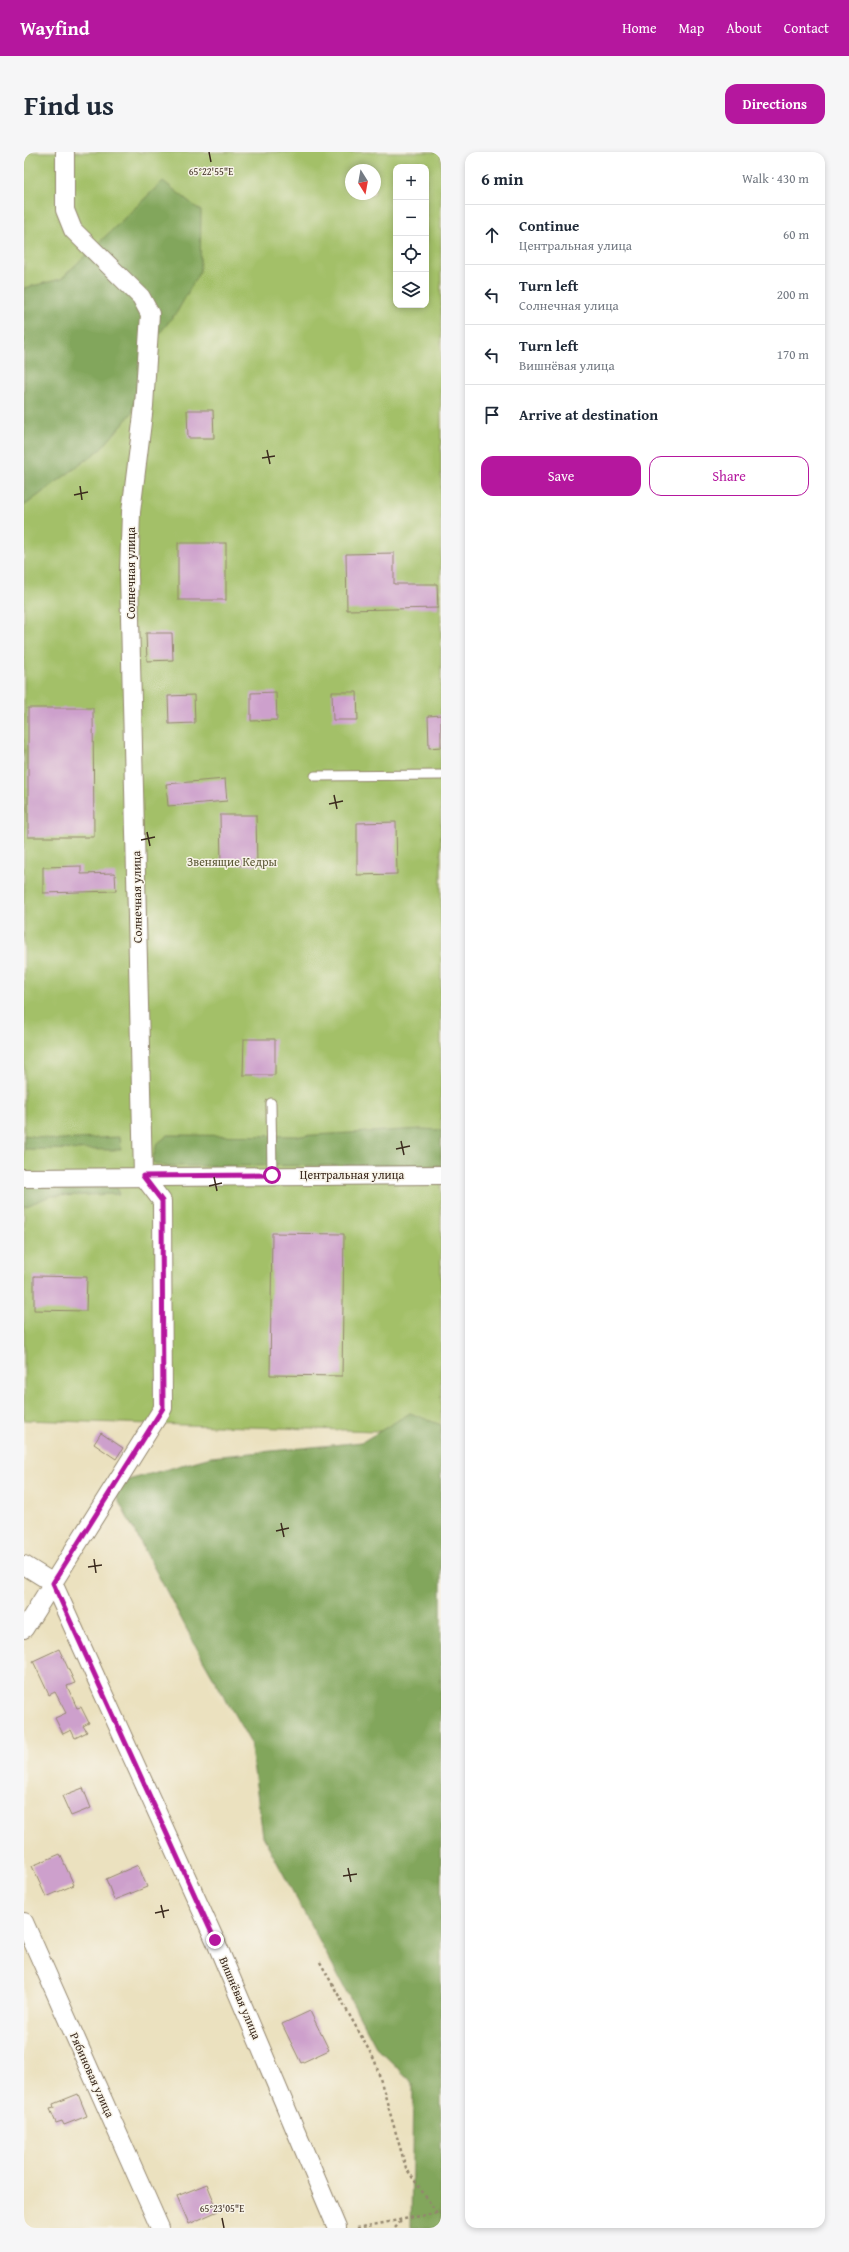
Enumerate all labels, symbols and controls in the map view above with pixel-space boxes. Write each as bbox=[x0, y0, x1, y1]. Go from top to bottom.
text: Wayfind bbox=[20, 14, 90, 42]
text: Home bbox=[622, 18, 657, 38]
text: Map bbox=[679, 18, 704, 38]
text: About bbox=[726, 18, 762, 38]
text: Contact bbox=[784, 18, 829, 38]
text: Find us bbox=[24, 84, 114, 125]
button: Directions bbox=[725, 84, 825, 124]
text: 65°22'55"E bbox=[189, 164, 233, 179]
north arrow bbox=[345, 164, 381, 200]
map controls bbox=[393, 164, 429, 308]
button: + bbox=[393, 164, 429, 200]
text: 6 min bbox=[481, 166, 523, 191]
text: Walk · 430 m bbox=[742, 169, 809, 188]
button: − bbox=[393, 200, 429, 236]
text: Continue bbox=[519, 215, 580, 236]
icon: ahead bbox=[481, 224, 503, 246]
text: 60 m bbox=[783, 225, 809, 244]
button: locate bbox=[393, 236, 429, 272]
text: Центральная улица bbox=[519, 236, 632, 255]
button: layers bbox=[393, 272, 429, 308]
text: Turn left bbox=[519, 275, 578, 296]
icon: left bbox=[481, 284, 503, 306]
text: 200 m bbox=[777, 285, 809, 304]
text: Солнечная улица bbox=[519, 296, 619, 315]
text: Turn left bbox=[519, 335, 578, 356]
icon: left bbox=[481, 344, 503, 366]
text: 170 m bbox=[777, 345, 809, 364]
text: Вишнёвая улица bbox=[519, 356, 615, 375]
icon: arrive bbox=[481, 404, 503, 426]
text: Arrive at destination bbox=[519, 404, 658, 425]
button: Save bbox=[481, 456, 641, 496]
button: Share bbox=[649, 456, 809, 496]
street label: Солнечная улица bbox=[122, 527, 139, 619]
street label: Солнечная улица bbox=[127, 851, 146, 943]
park label: Звенящие Кедры bbox=[187, 853, 277, 870]
route start bbox=[263, 1166, 281, 1184]
street label: Центральная улица bbox=[300, 1166, 404, 1183]
route end bbox=[206, 1931, 224, 1949]
street label: Вишнёвая улица bbox=[215, 1954, 266, 2042]
street label: Рябиновая улица bbox=[66, 2030, 119, 2120]
text: 65°23'05"E bbox=[200, 2201, 244, 2216]

